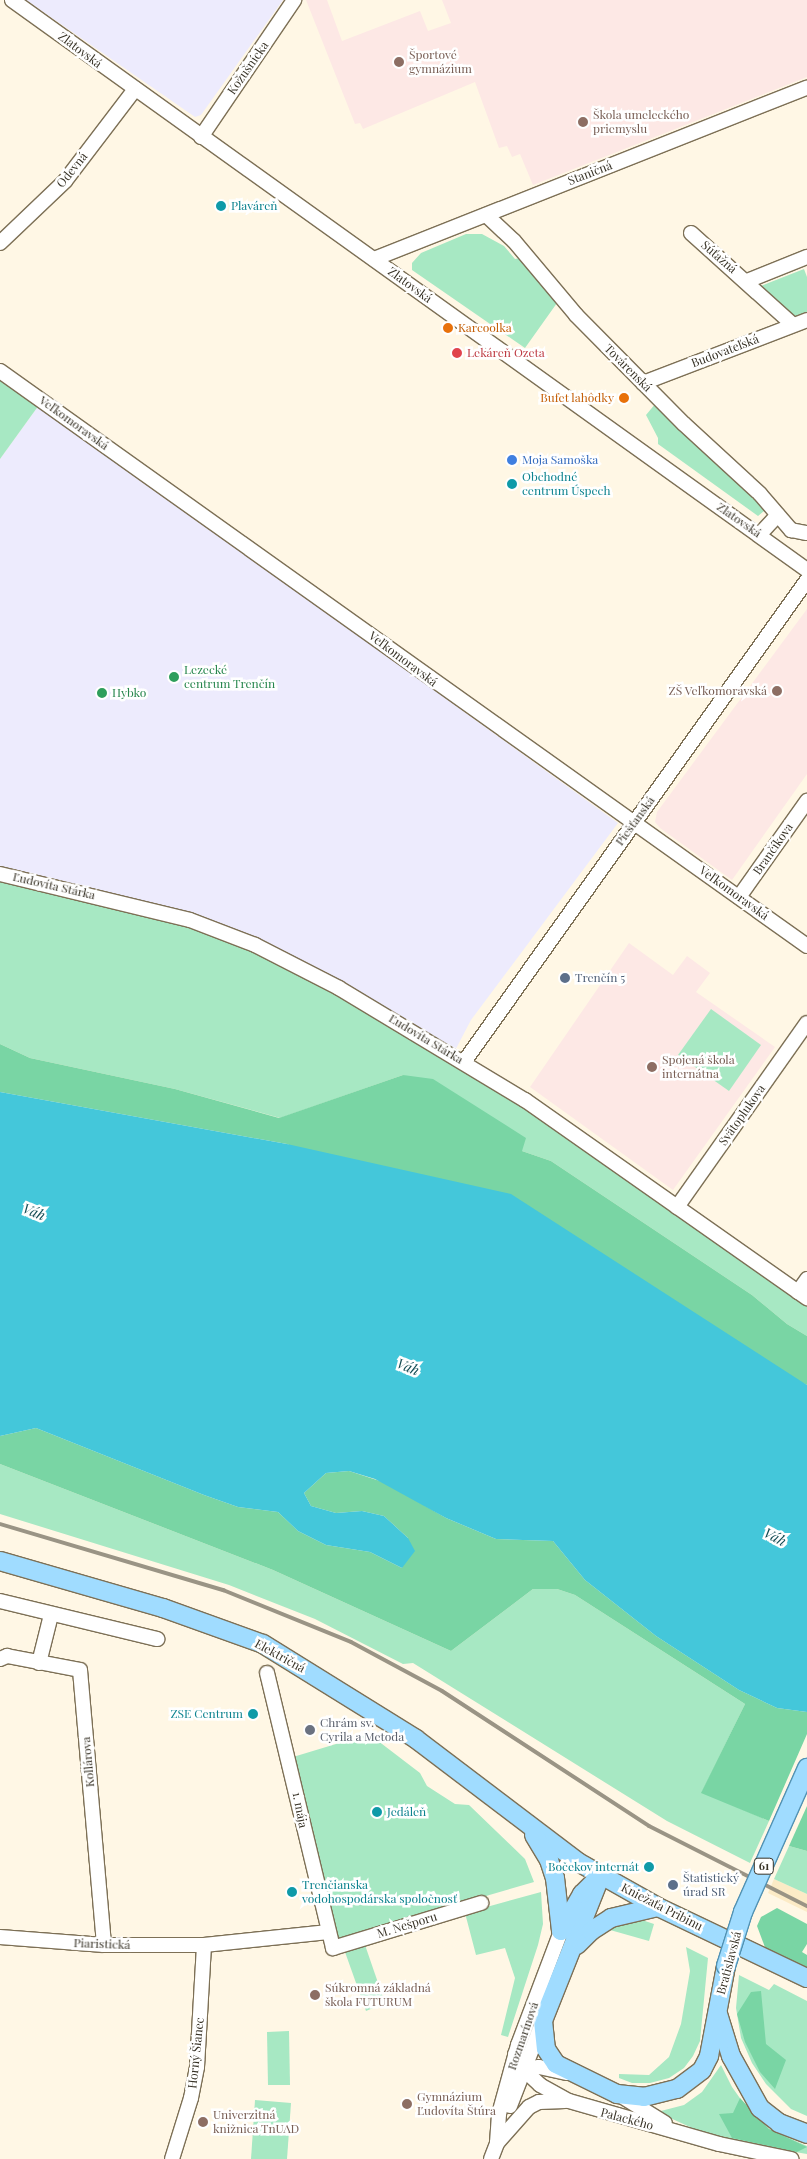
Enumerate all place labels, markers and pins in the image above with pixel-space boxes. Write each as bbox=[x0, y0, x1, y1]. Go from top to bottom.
place label: Športové gymnázium bbox=[409, 48, 472, 76]
marker: Športové gymnázium bbox=[393, 56, 405, 68]
place label: Škola umeleckého priemyslu bbox=[593, 108, 689, 136]
marker: Škola umeleckého priemyslu bbox=[577, 116, 589, 128]
place label: Plaváreň bbox=[231, 199, 277, 213]
marker: Plaváreň bbox=[215, 200, 227, 212]
place label: Karcoolka bbox=[458, 321, 512, 335]
marker: Karcoolka bbox=[442, 322, 454, 334]
place label: Lekáreň Ozeta bbox=[467, 346, 545, 360]
marker: Lekáreň Ozeta bbox=[451, 347, 463, 359]
place label: Bufet lahôdky bbox=[540, 391, 614, 405]
marker: Bufet lahôdky bbox=[618, 392, 630, 404]
place label: Moja Samoška bbox=[522, 453, 598, 467]
marker: Moja Samoška bbox=[506, 454, 518, 466]
place label: Obchodné centrum Úspech bbox=[522, 470, 610, 498]
marker: Obchodné centrum Úspech bbox=[506, 478, 518, 490]
place label: Lezecké centrum Trenčín bbox=[184, 663, 276, 691]
marker: Lezecké centrum Trenčín bbox=[168, 671, 180, 683]
place label: ZŠ Veľkomoravská bbox=[668, 684, 767, 698]
marker: ZŠ Veľkomoravská bbox=[771, 685, 783, 697]
place label: Hybko bbox=[112, 686, 146, 700]
marker: Hybko bbox=[96, 687, 108, 699]
place label: Trenčín 5 bbox=[575, 971, 625, 985]
marker: Trenčín 5 bbox=[559, 972, 571, 984]
place label: Spojená škola internátna bbox=[662, 1053, 735, 1081]
marker: Spojená škola internátna bbox=[646, 1061, 658, 1073]
place label: ZSE Centrum bbox=[170, 1707, 243, 1721]
marker: ZSE Centrum bbox=[247, 1708, 259, 1720]
place label: Chrám sv. Cyrila a Metoda bbox=[320, 1716, 405, 1744]
marker: Chrám sv. Cyrila a Metoda bbox=[304, 1724, 316, 1736]
place label: Jedáleň bbox=[387, 1805, 426, 1819]
marker: Jedáleň bbox=[371, 1806, 383, 1818]
place label: Bočekov internát bbox=[548, 1860, 639, 1874]
marker: Bočekov internát bbox=[643, 1861, 655, 1873]
place label: Štatistický úrad SR bbox=[683, 1871, 739, 1899]
place label: Trenčianska vodohospodárska spoločnosť bbox=[302, 1878, 457, 1906]
marker: Štatistický úrad SR bbox=[667, 1879, 679, 1891]
marker: Trenčianska vodohospodárska spoločnosť bbox=[286, 1886, 298, 1898]
place label: Súkromná základná škola FUTURUM bbox=[325, 1981, 431, 2009]
marker: Súkromná základná škola FUTURUM bbox=[309, 1989, 321, 2001]
place label: Gymnázium Ľudovíta Štúra bbox=[417, 2090, 496, 2118]
marker: Gymnázium Ľudovíta Štúra bbox=[401, 2098, 413, 2110]
place label: Univerzitná knižnica TnUAD bbox=[213, 2108, 300, 2136]
marker: Univerzitná knižnica TnUAD bbox=[197, 2116, 209, 2128]

